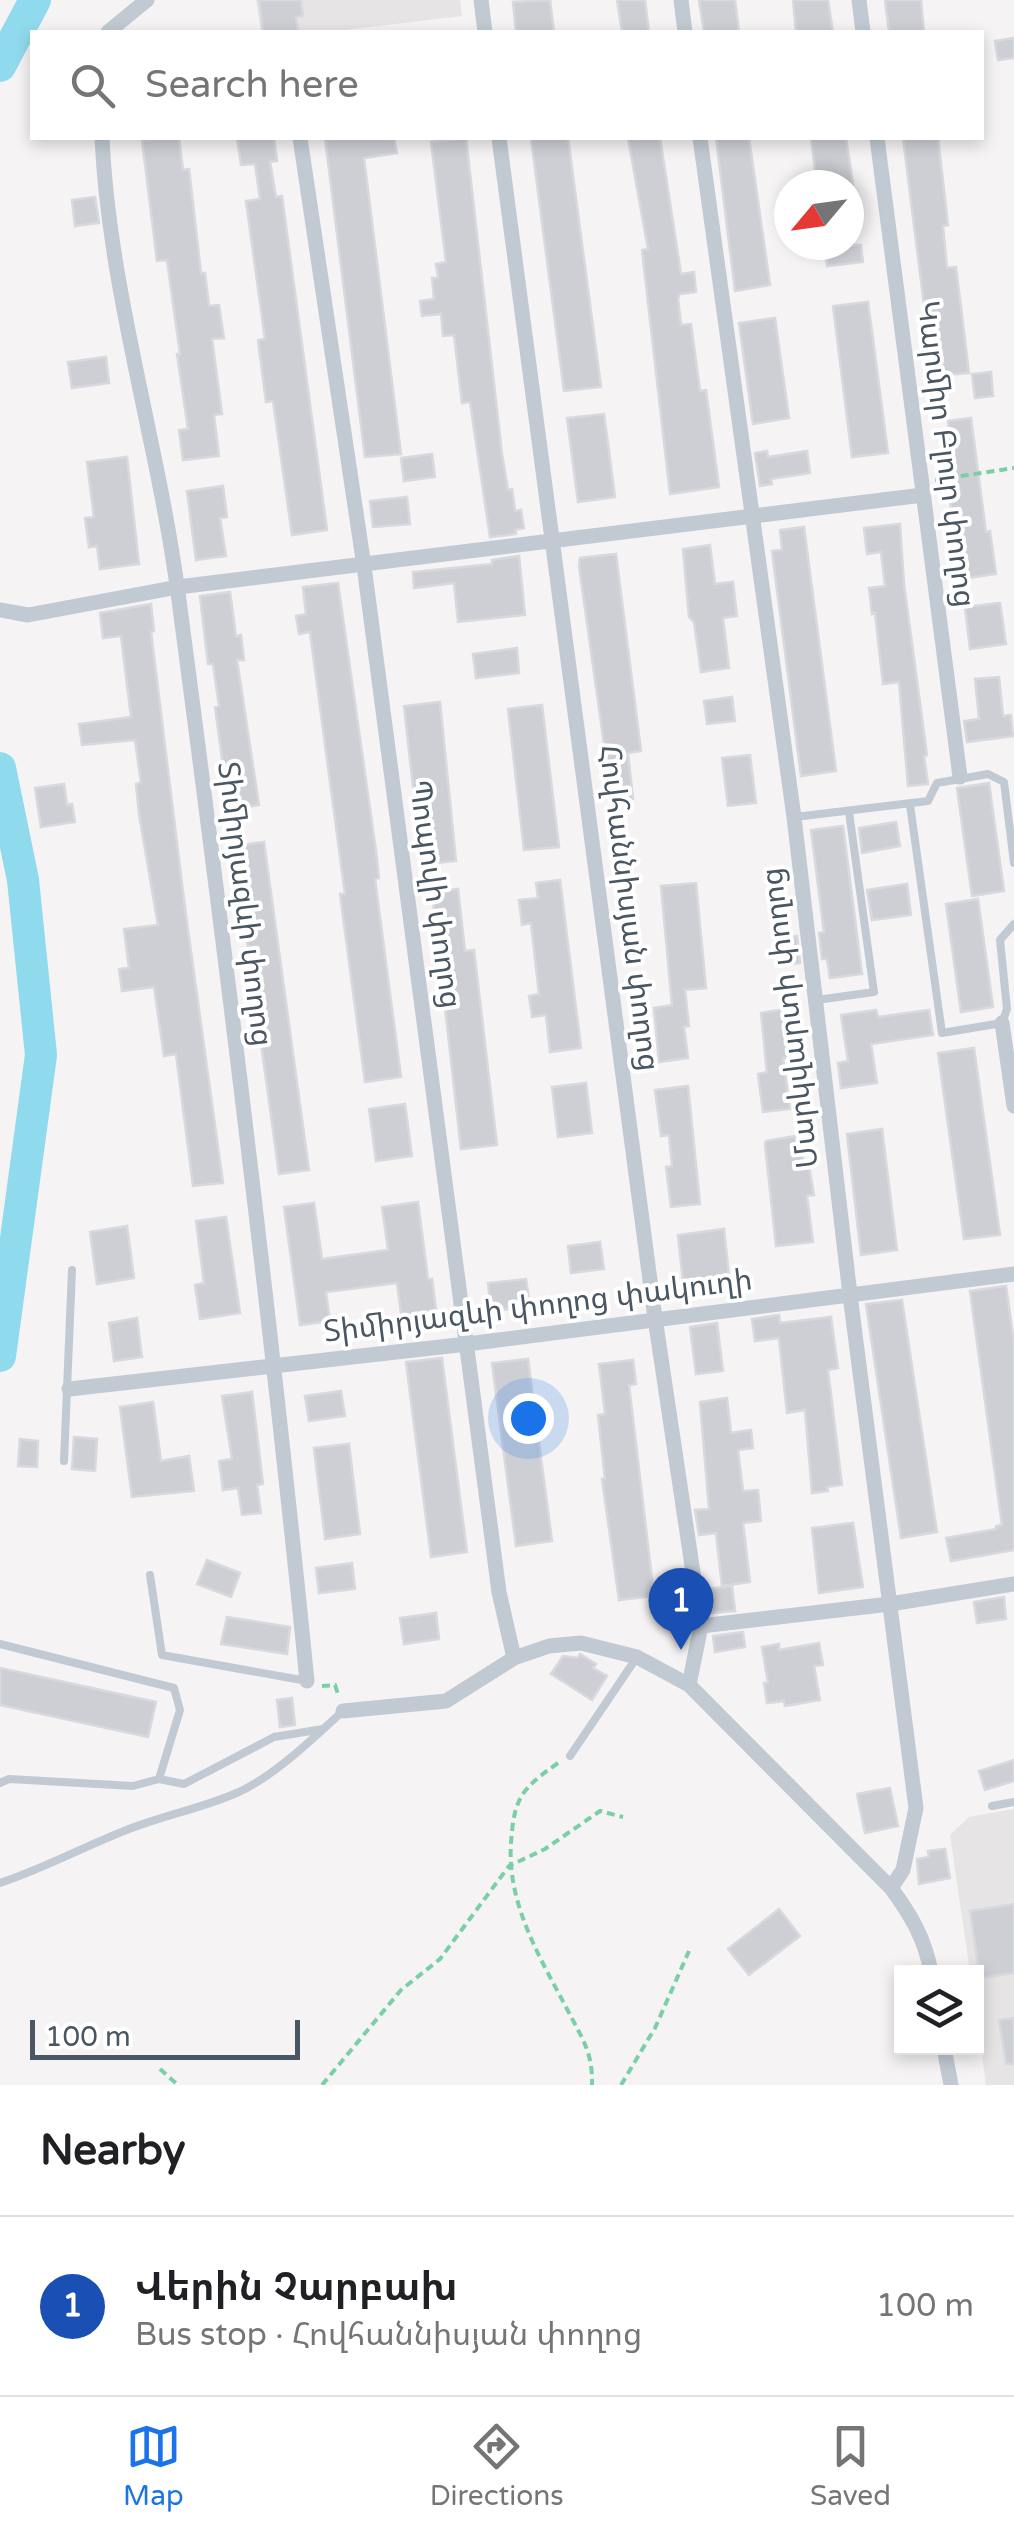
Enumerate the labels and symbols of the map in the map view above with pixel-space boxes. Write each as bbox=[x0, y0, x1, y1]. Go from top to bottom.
north arrow bbox=[774, 170, 864, 260]
street label: Կարմիր Բլուր փողոց bbox=[909, 298, 983, 610]
street label: Հովհաննիսյան փողոց bbox=[591, 743, 667, 1073]
street label: Տիմիրյազևի փողոց bbox=[209, 760, 281, 1048]
street label: Պոպովի փողոց bbox=[401, 777, 469, 1011]
street label: Մարկվարտի փողոց bbox=[753, 866, 827, 1170]
street label: Տիմիրյազևի փողոց փակուղի bbox=[322, 1261, 754, 1351]
your location bbox=[503, 1393, 554, 1444]
pin: 1 bbox=[648, 1568, 714, 1650]
scale bar bbox=[30, 2015, 300, 2060]

